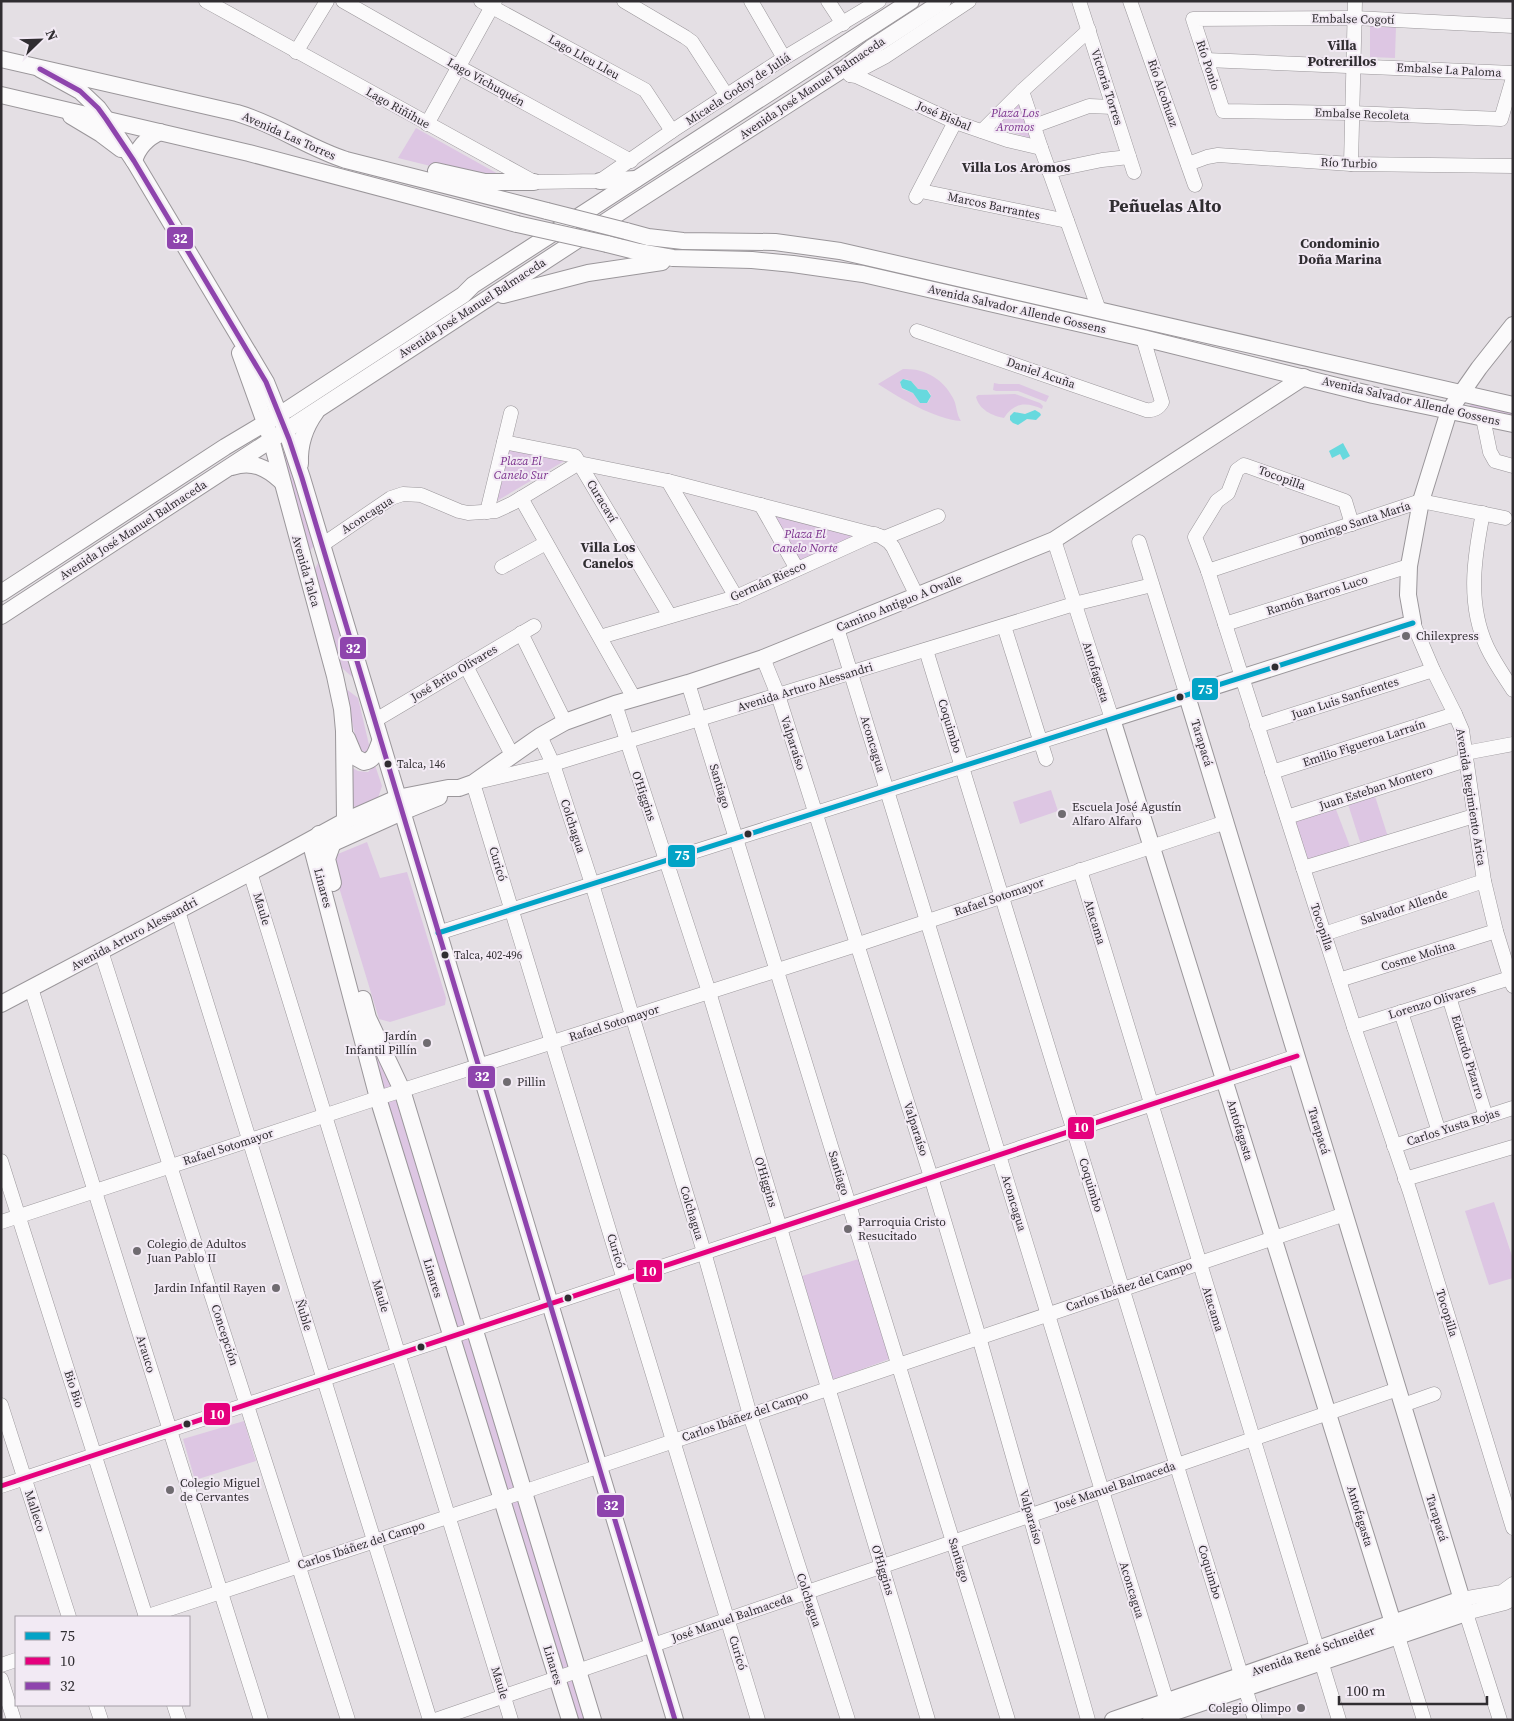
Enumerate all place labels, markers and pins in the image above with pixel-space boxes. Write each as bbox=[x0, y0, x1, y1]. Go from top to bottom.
place label: Chilexpress bbox=[1416, 628, 1479, 644]
marker: Chilexpress bbox=[1400, 630, 1412, 642]
unlabelled marker bbox=[1270, 662, 1280, 672]
unlabelled marker bbox=[1175, 692, 1185, 702]
place label: Talca, 146 bbox=[397, 757, 446, 772]
marker: Talca, 146 bbox=[383, 759, 393, 769]
place label: Escuela José Agustín Alfaro Alfaro bbox=[1072, 799, 1182, 829]
marker: Escuela José Agustín Alfaro Alfaro bbox=[1056, 808, 1068, 820]
unlabelled marker bbox=[743, 829, 753, 839]
place label: Talca, 402-496 bbox=[454, 948, 523, 963]
marker: Talca, 402-496 bbox=[440, 950, 450, 960]
place label: Jardín Infantil Pillín bbox=[345, 1028, 417, 1058]
marker: Jardín Infantil Pillín bbox=[421, 1037, 433, 1049]
place label: Pillin bbox=[517, 1074, 546, 1090]
marker: Pillin bbox=[501, 1076, 513, 1088]
place label: Parroquia Cristo Resucitado bbox=[858, 1214, 946, 1244]
marker: Parroquia Cristo Resucitado bbox=[842, 1223, 854, 1235]
place label: Colegio de Adultos Juan Pablo II bbox=[146, 1236, 246, 1266]
marker: Colegio de Adultos Juan Pablo II bbox=[131, 1245, 143, 1257]
place label: Jardin Infantil Rayen bbox=[153, 1280, 266, 1296]
marker: Jardin Infantil Rayen bbox=[270, 1282, 282, 1294]
unlabelled marker bbox=[563, 1293, 573, 1303]
unlabelled marker bbox=[416, 1342, 426, 1352]
unlabelled marker bbox=[182, 1419, 192, 1429]
place label: Colegio Miguel de Cervantes bbox=[180, 1475, 260, 1505]
marker: Colegio Miguel de Cervantes bbox=[164, 1484, 176, 1496]
place label: Colegio Olimpo bbox=[1208, 1700, 1291, 1716]
marker: Colegio Olimpo bbox=[1295, 1702, 1307, 1714]

